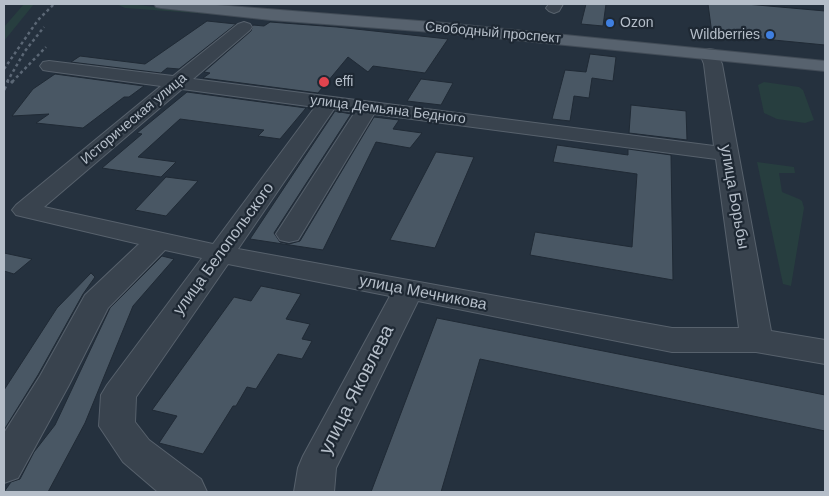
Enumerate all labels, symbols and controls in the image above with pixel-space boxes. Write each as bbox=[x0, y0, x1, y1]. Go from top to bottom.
place label: Ozon bbox=[620, 15, 653, 31]
marker: Ozon bbox=[604, 17, 616, 29]
street label: Свободный проспект bbox=[424, 19, 562, 47]
place label: Wildberries bbox=[690, 27, 760, 43]
marker: Wildberries bbox=[764, 29, 776, 41]
street label: Историческая улица bbox=[78, 70, 190, 168]
place label: effi bbox=[335, 74, 353, 90]
marker: effi bbox=[317, 75, 331, 89]
street label: улица Демьяна Бедного bbox=[309, 92, 467, 128]
street label: улица Борьбы bbox=[715, 143, 753, 251]
street label: улица Белопольского bbox=[169, 179, 279, 319]
street label: улица Мечникова bbox=[358, 271, 488, 315]
street label: улица Яковлева bbox=[315, 322, 399, 458]

